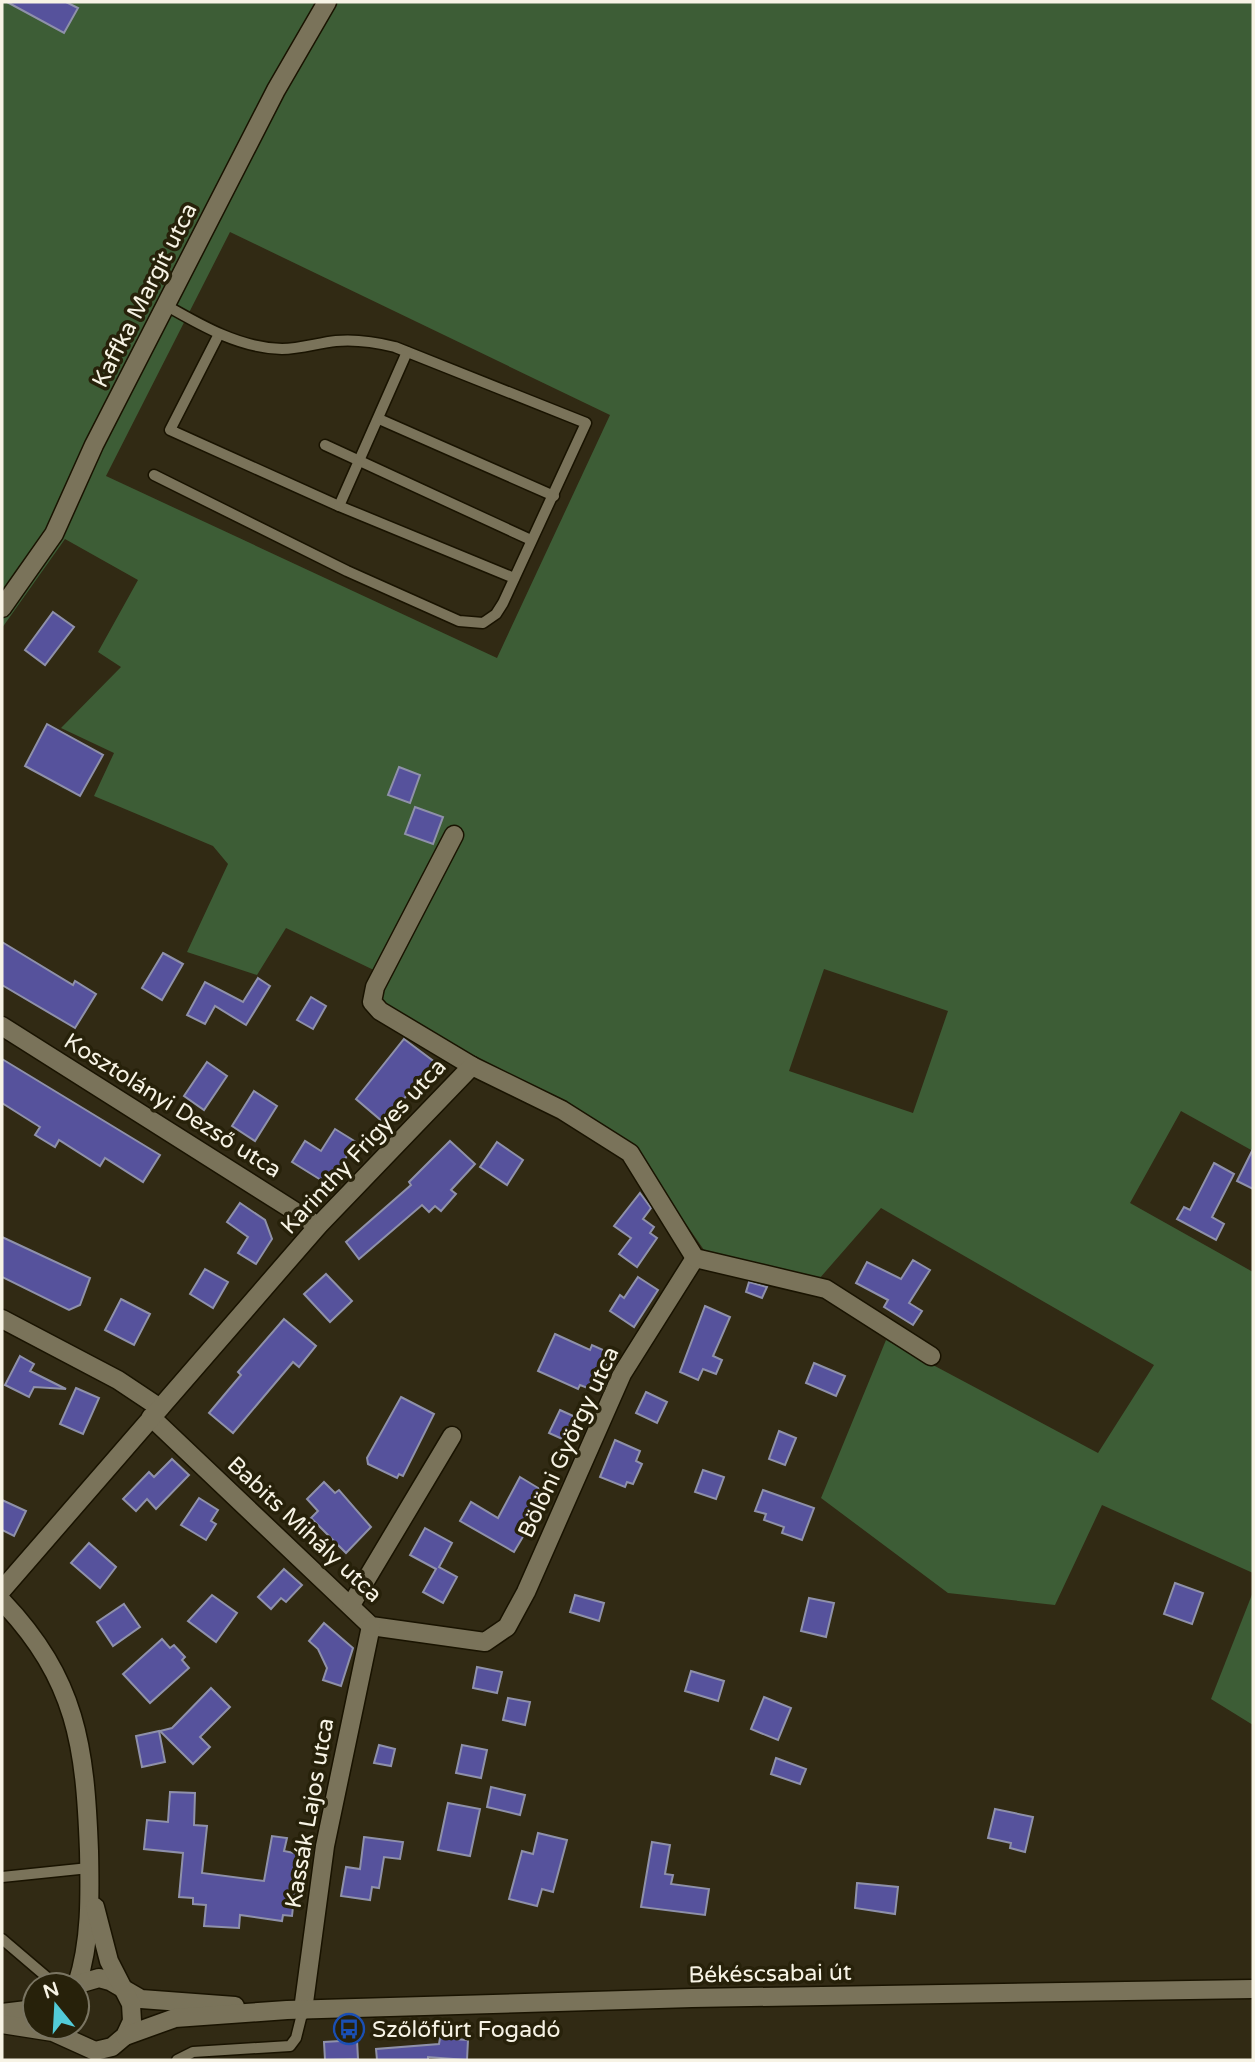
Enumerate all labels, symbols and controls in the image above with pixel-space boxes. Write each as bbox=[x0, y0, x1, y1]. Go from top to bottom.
street label: Kaffka Margit utca bbox=[86, 198, 204, 392]
street label: Kosztolányi Dezső utca bbox=[59, 1027, 286, 1184]
street label: Karinthy Frigyes utca bbox=[275, 1053, 452, 1240]
street label: Bölöni György utca bbox=[512, 1342, 626, 1543]
street label: Babits Mihály utca bbox=[221, 1451, 388, 1609]
street label: Kassák Lajos utca bbox=[279, 1716, 341, 1910]
street label: Békéscsabai út bbox=[688, 1959, 852, 1989]
north arrow bbox=[21, 1971, 91, 2041]
text: N bbox=[40, 1978, 62, 2004]
bus stop icon: Szőlőfürt Fogadó bbox=[332, 2012, 366, 2046]
place label: Szőlőfürt Fogadó bbox=[372, 2016, 561, 2044]

